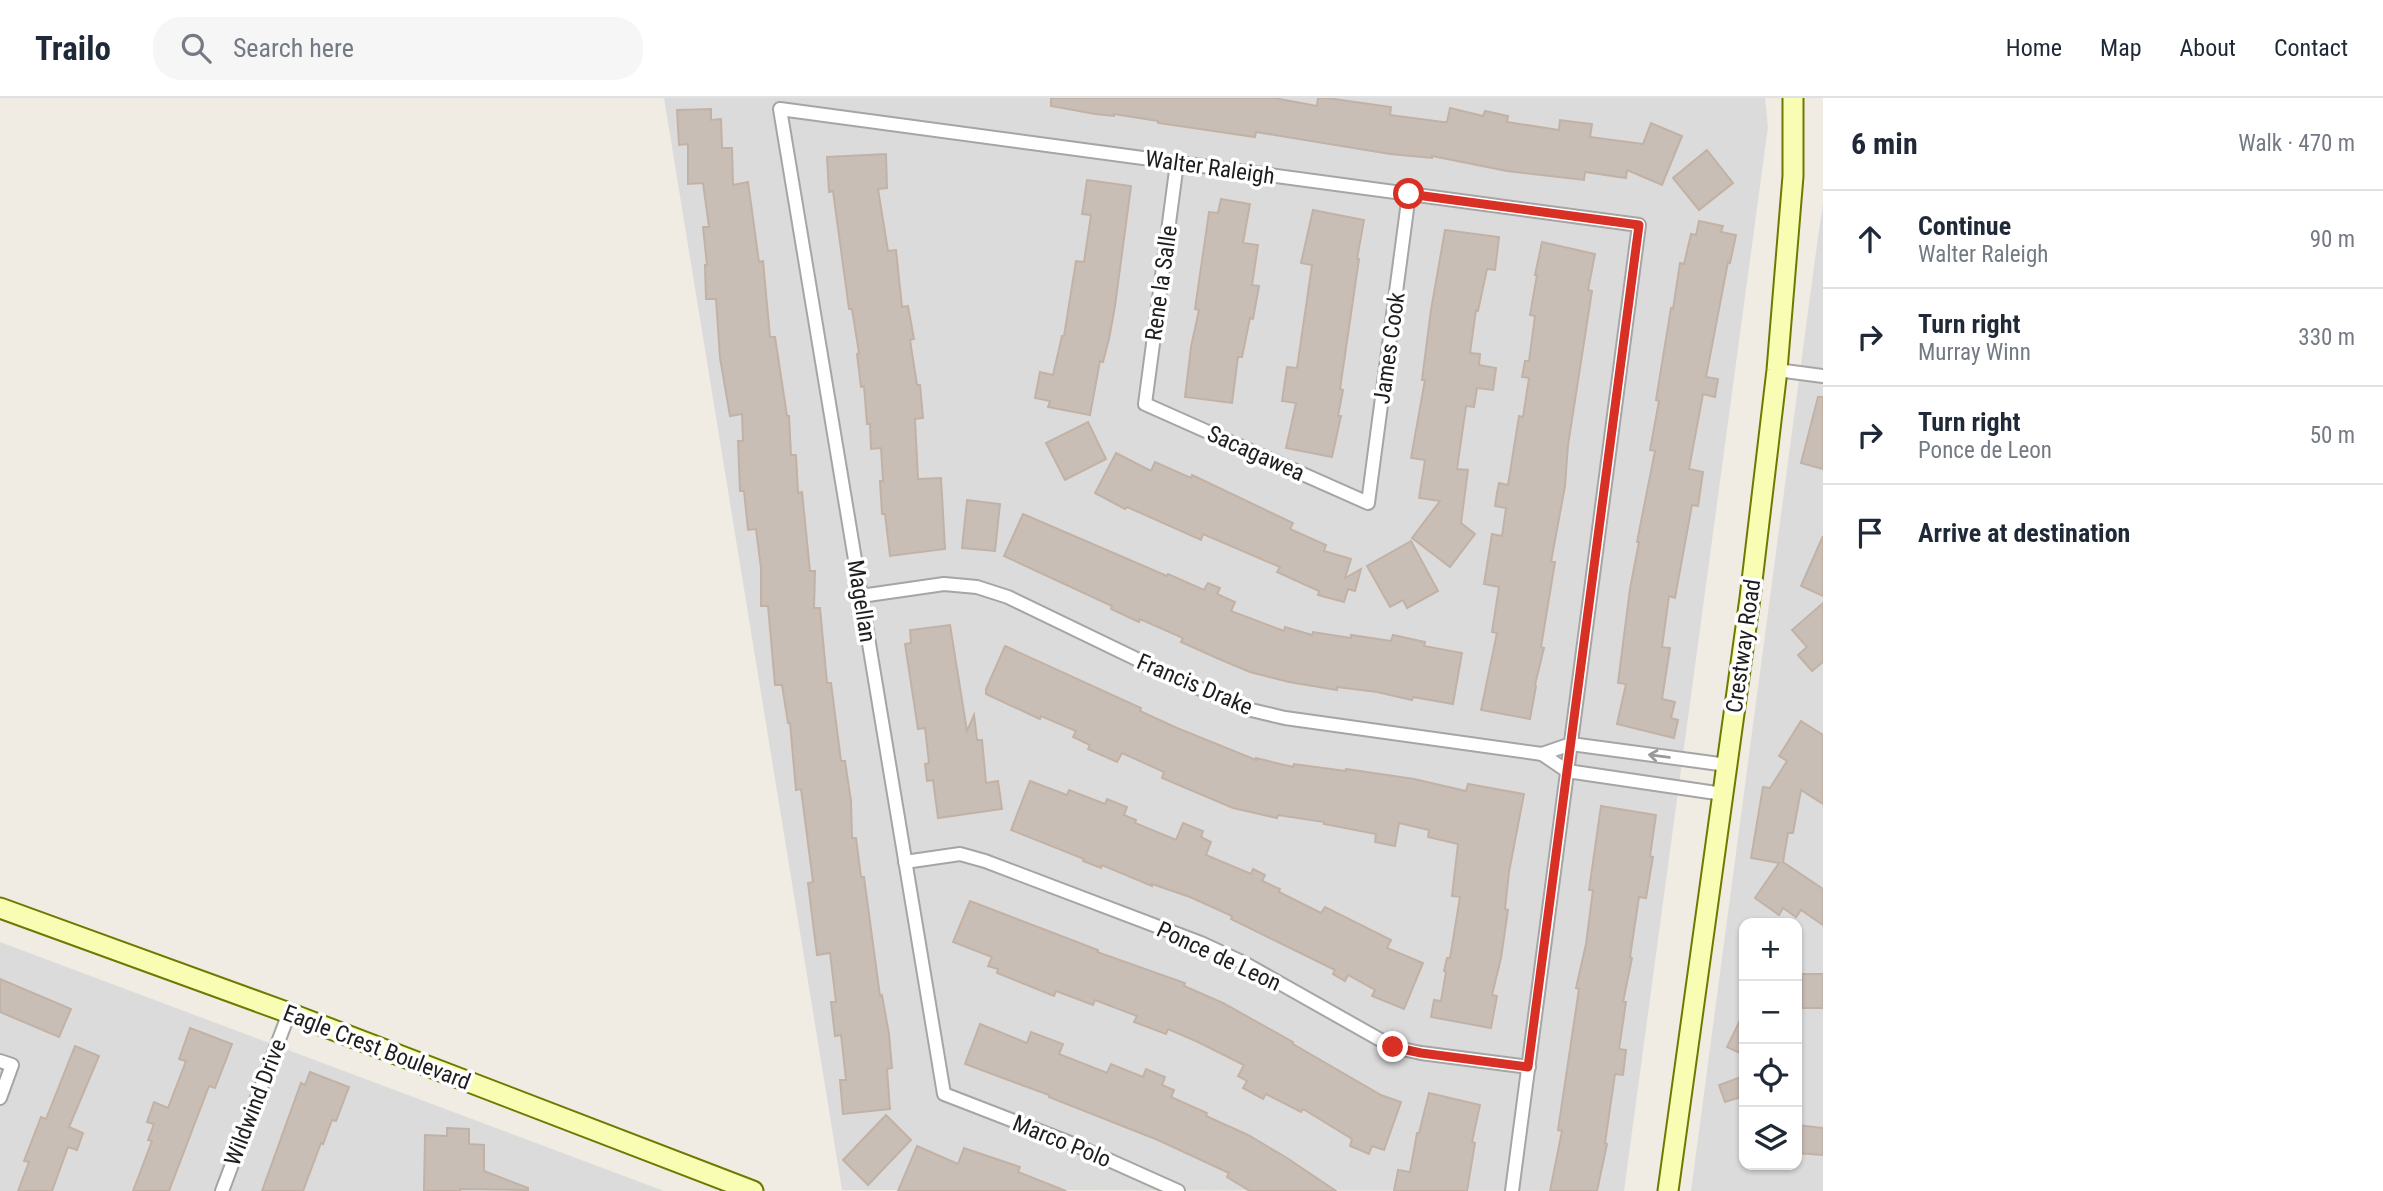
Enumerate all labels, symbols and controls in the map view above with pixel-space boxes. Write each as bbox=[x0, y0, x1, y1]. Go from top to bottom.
search box bbox=[153, 17, 643, 80]
text: Trailo bbox=[35, 29, 111, 68]
icon: search bbox=[177, 29, 215, 67]
text: Search here bbox=[233, 33, 354, 63]
text: Home bbox=[2006, 34, 2062, 62]
text: Map bbox=[2100, 34, 2142, 62]
text: About bbox=[2180, 34, 2236, 62]
text: Contact bbox=[2274, 34, 2348, 62]
text: 6 min bbox=[1851, 126, 1918, 161]
text: Walk · 470 m bbox=[2238, 130, 2355, 157]
street label: Walter Raleigh bbox=[1144, 145, 1276, 190]
route start bbox=[1393, 178, 1424, 209]
text: Continue bbox=[1918, 211, 2011, 241]
icon: ahead bbox=[1851, 220, 1889, 258]
street label: Rene la Salle bbox=[1140, 224, 1183, 342]
text: 90 m bbox=[2310, 226, 2355, 253]
text: Walter Raleigh bbox=[1918, 241, 2048, 268]
street label: James Cook bbox=[1368, 290, 1411, 406]
text: Turn right bbox=[1918, 309, 2020, 339]
icon: right bbox=[1851, 318, 1889, 356]
text: 330 m bbox=[2298, 324, 2355, 351]
text: Murray Winn bbox=[1918, 339, 2031, 366]
text: Turn right bbox=[1918, 407, 2020, 437]
icon: right bbox=[1851, 416, 1889, 454]
street label: Sacagawea bbox=[1203, 420, 1309, 487]
text: 50 m bbox=[2310, 422, 2355, 449]
text: Ponce de Leon bbox=[1918, 437, 2052, 464]
icon: arrive bbox=[1851, 514, 1889, 552]
text: Arrive at destination bbox=[1918, 518, 2130, 548]
street label: Magellan bbox=[842, 558, 881, 644]
street label: Crestway Road bbox=[1721, 577, 1766, 715]
street label: Francis Drake bbox=[1133, 648, 1257, 721]
one-way arrow bbox=[1649, 749, 1671, 762]
street label: Ponce de Leon bbox=[1152, 916, 1285, 997]
map controls bbox=[1739, 918, 1802, 1170]
button: + bbox=[1739, 918, 1802, 981]
button: − bbox=[1739, 981, 1802, 1044]
street label: Eagle Crest Boulevard bbox=[279, 999, 474, 1096]
route end bbox=[1377, 1031, 1408, 1062]
street label: Wildwind Drive bbox=[219, 1035, 292, 1169]
button: locate bbox=[1739, 1044, 1802, 1107]
button: layers bbox=[1739, 1107, 1802, 1170]
street label: Marco Polo bbox=[1009, 1110, 1115, 1173]

